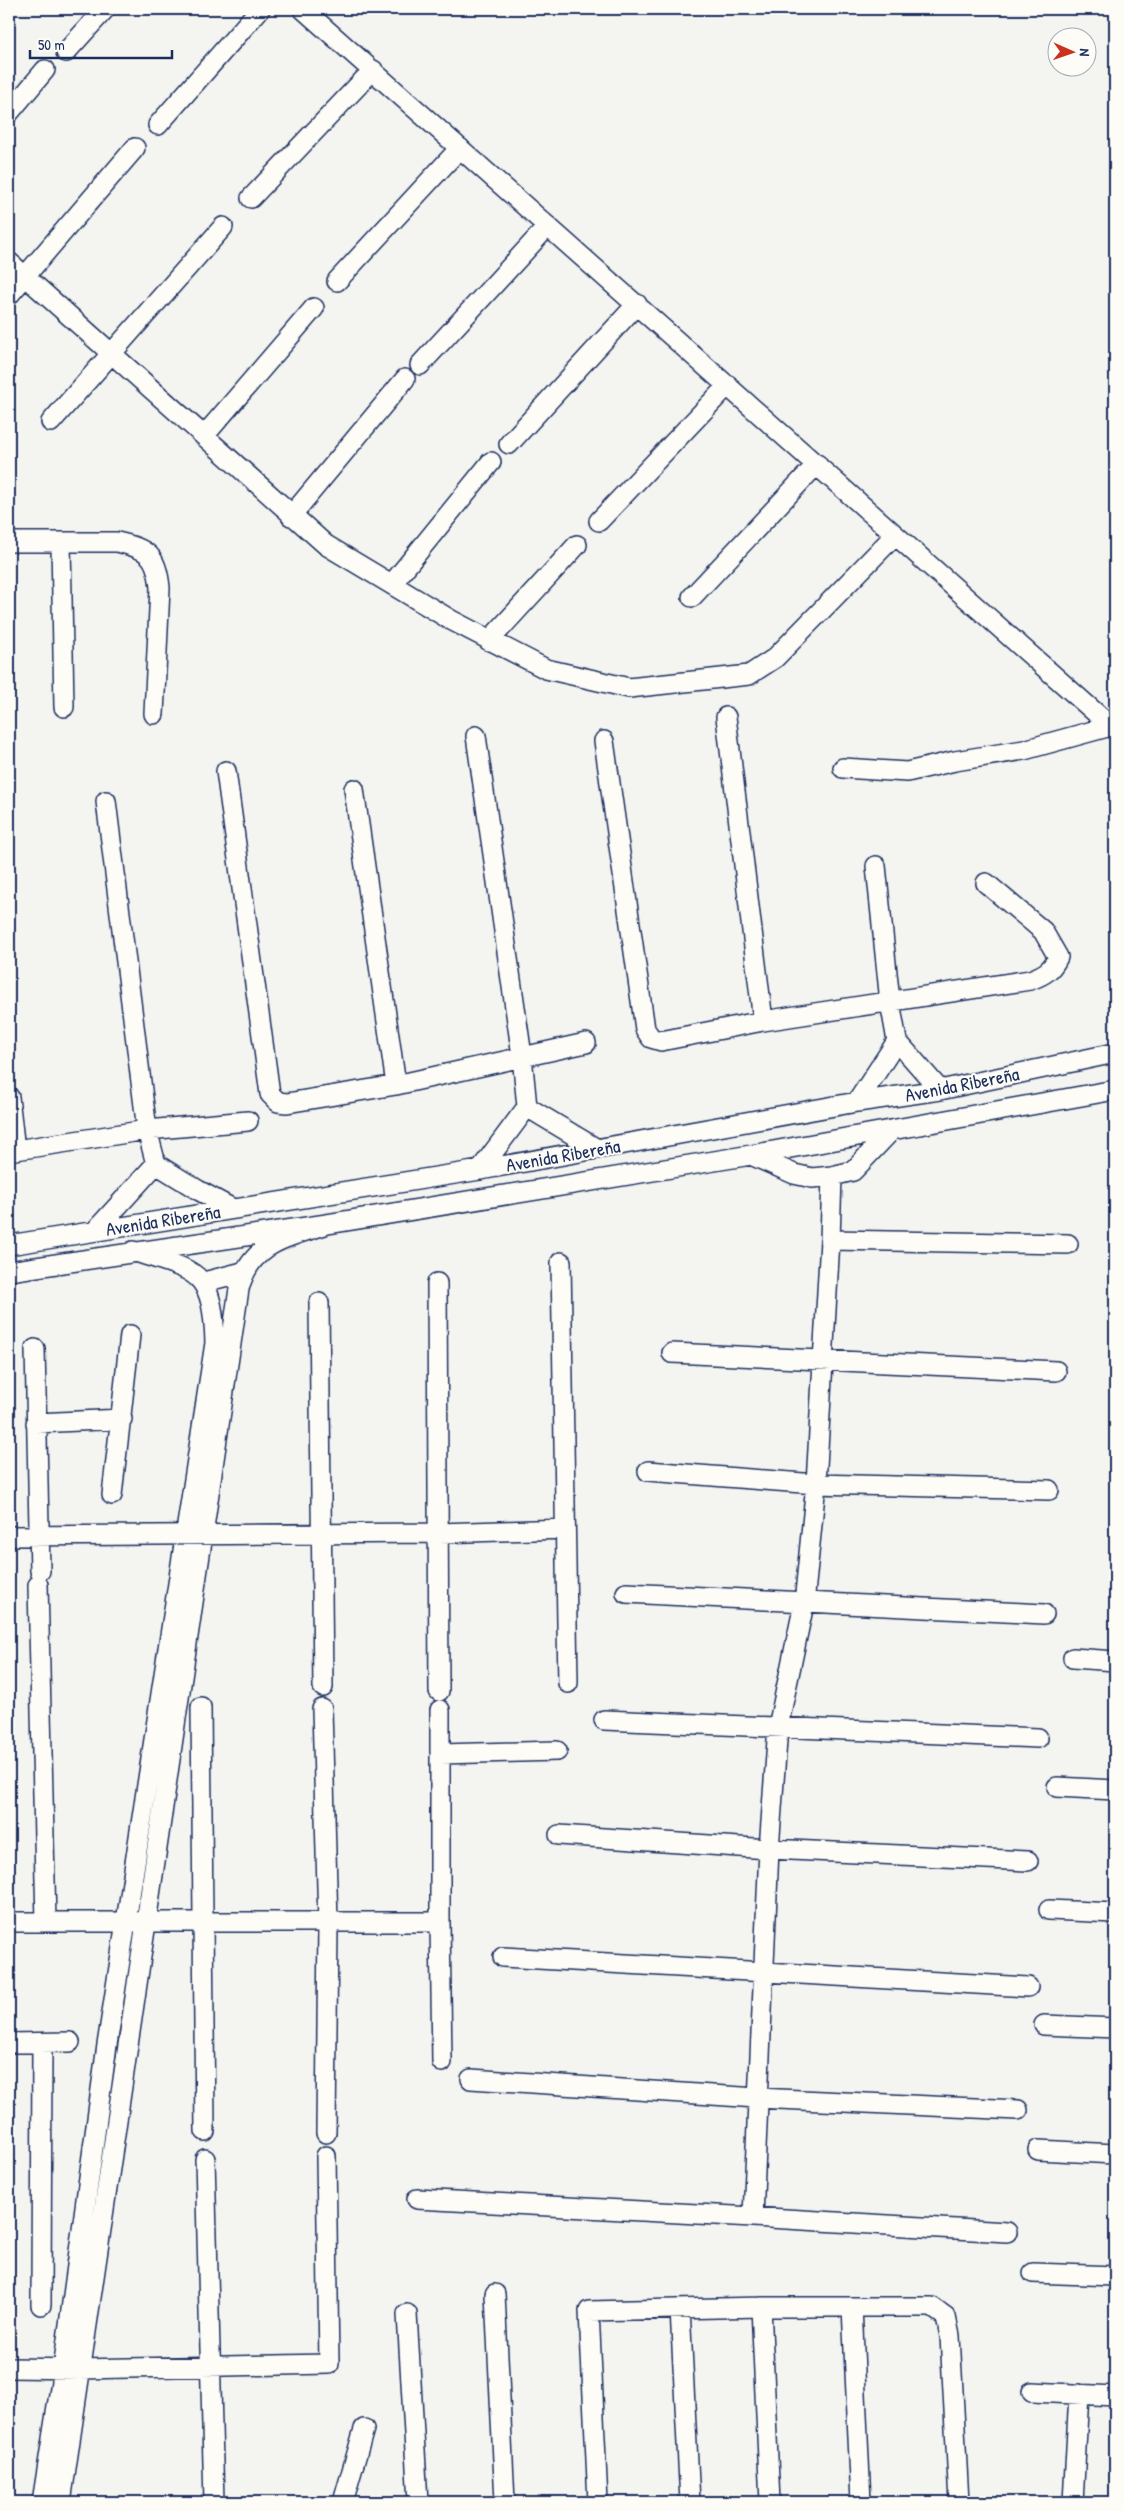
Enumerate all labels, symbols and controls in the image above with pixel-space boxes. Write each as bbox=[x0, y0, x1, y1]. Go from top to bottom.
scale bar bbox=[30, 28, 172, 60]
north arrow bbox=[1046, 28, 1096, 78]
text: 50 m bbox=[38, 34, 65, 55]
text: N bbox=[1076, 48, 1095, 57]
street label: Avenida Ribereña bbox=[903, 1060, 1022, 1108]
street label: Avenida Ribereña bbox=[504, 1132, 623, 1178]
street label: Avenida Ribereña bbox=[104, 1198, 223, 1242]

